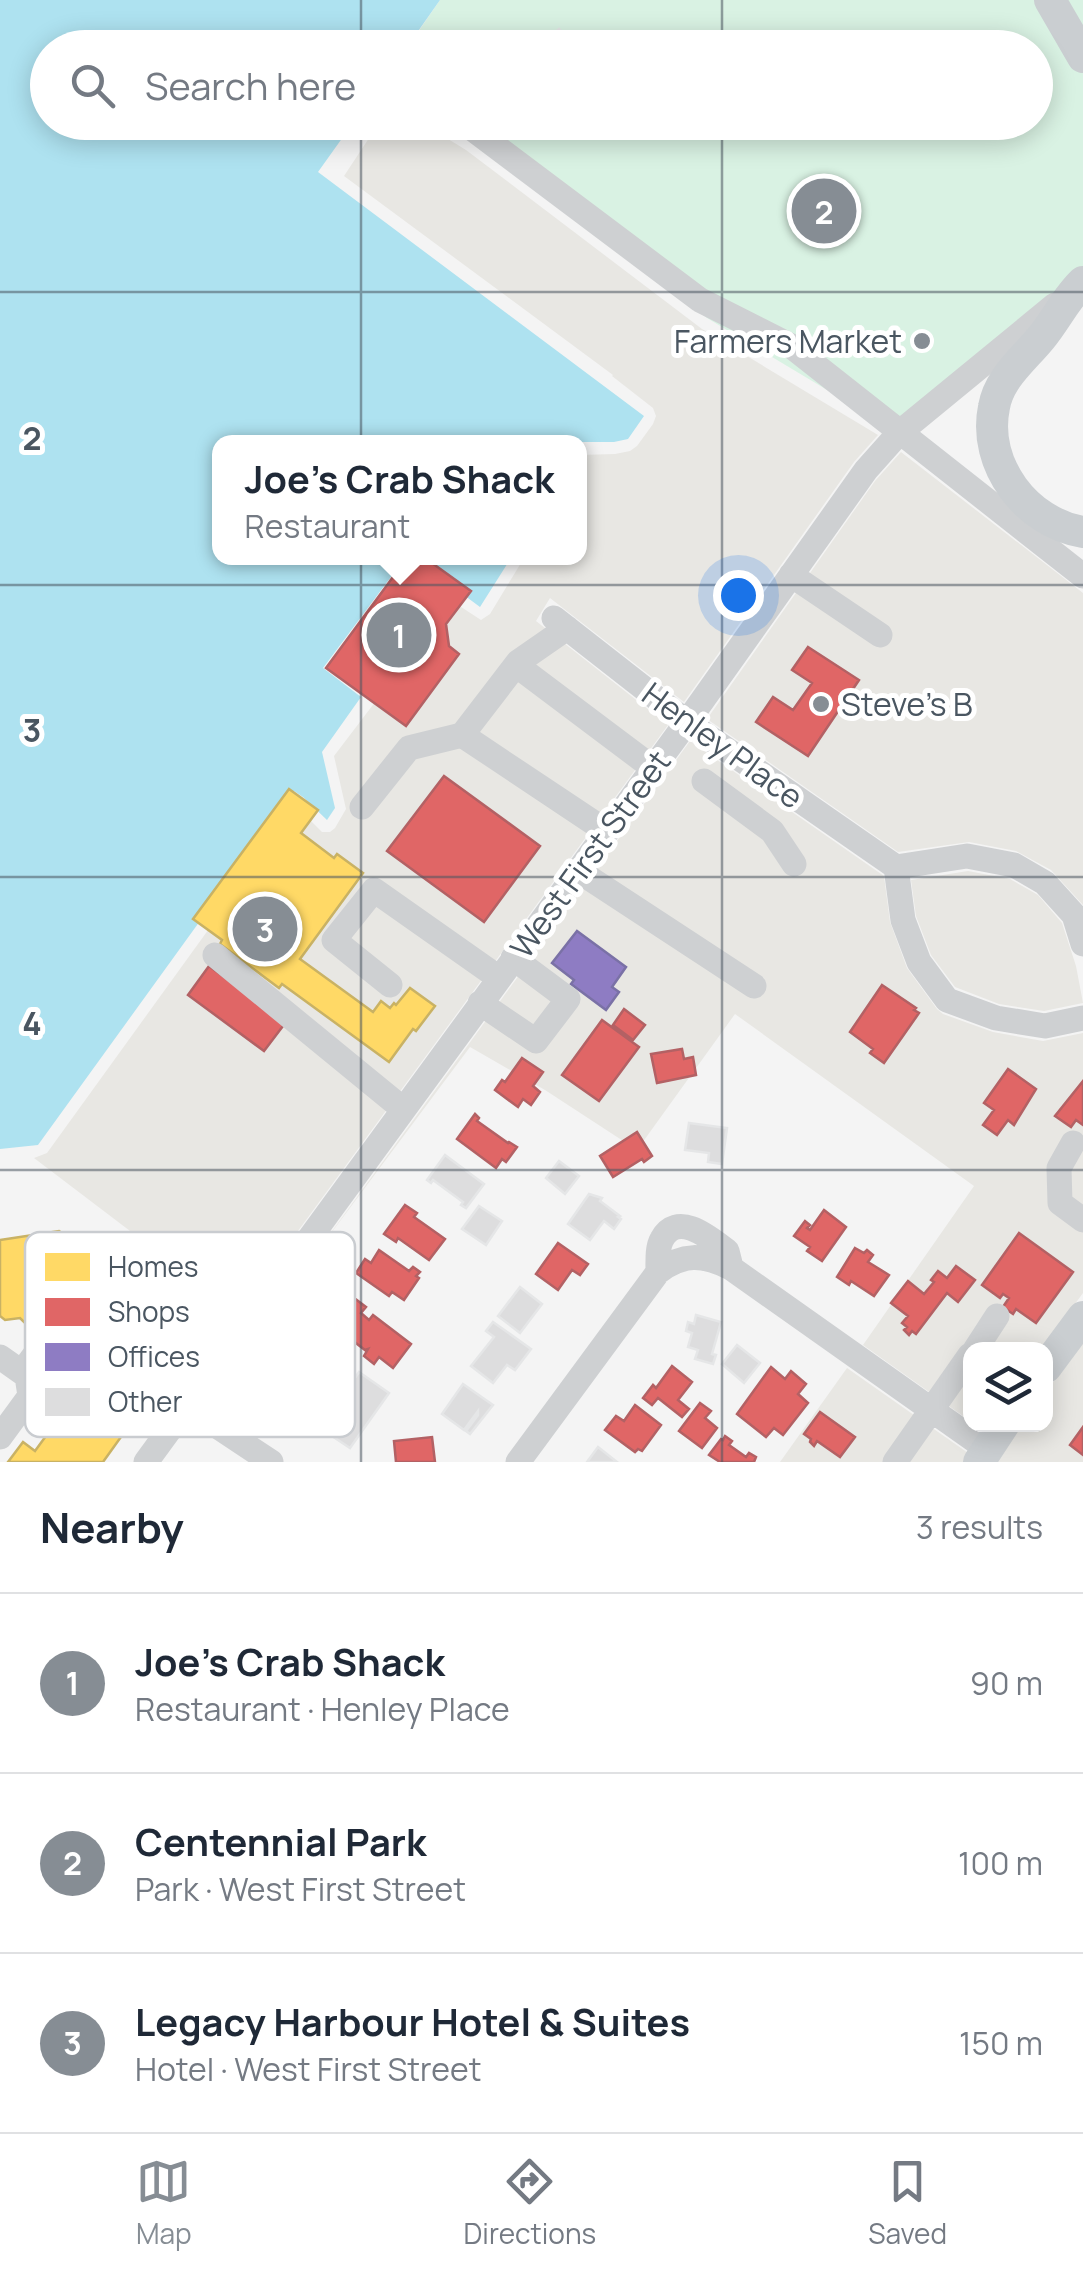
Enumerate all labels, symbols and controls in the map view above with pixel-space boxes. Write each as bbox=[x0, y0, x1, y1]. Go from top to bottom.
search box bbox=[30, 30, 1053, 140]
icon: search bbox=[65, 58, 120, 113]
text: Search here bbox=[145, 59, 356, 111]
pin: 2 bbox=[792, 174, 856, 248]
place label: Farmers Market bbox=[674, 319, 902, 363]
marker: Farmers Market bbox=[911, 330, 933, 352]
text: 2 bbox=[22, 416, 42, 460]
popup bbox=[212, 435, 587, 565]
text: Joe's Crab Shack bbox=[245, 452, 554, 504]
text: Restaurant bbox=[245, 504, 410, 548]
your location bbox=[713, 570, 764, 621]
pin: 1 bbox=[366, 598, 432, 672]
street label: Henley Place bbox=[634, 672, 812, 818]
place label: Steve's B bbox=[841, 682, 973, 726]
marker: Steve's B bbox=[810, 693, 832, 715]
text: 3 bbox=[23, 708, 41, 752]
street label: West First Street bbox=[500, 741, 680, 967]
pin: 3 bbox=[232, 892, 298, 966]
text: 4 bbox=[22, 1001, 42, 1045]
legend bbox=[25, 1232, 355, 1437]
text: Homes bbox=[108, 1247, 198, 1285]
text: Shops bbox=[108, 1292, 190, 1330]
text: Offices bbox=[108, 1337, 200, 1375]
map controls bbox=[963, 1342, 1053, 1432]
button: layers bbox=[963, 1342, 1053, 1432]
text: Other bbox=[108, 1382, 183, 1420]
text: Nearby bbox=[40, 1498, 184, 1556]
text: 3 results bbox=[916, 1505, 1043, 1549]
text: Joe's Crab Shack bbox=[135, 1635, 445, 1687]
text: 1 bbox=[65, 1661, 80, 1705]
text: 90 m bbox=[970, 1661, 1043, 1705]
text: Restaurant · Henley Place bbox=[135, 1687, 510, 1731]
text: Centennial Park bbox=[135, 1815, 426, 1867]
text: 2 bbox=[63, 1841, 82, 1885]
text: 100 m bbox=[958, 1841, 1043, 1885]
text: Park · West First Street bbox=[135, 1867, 466, 1911]
text: Legacy Harbour Hotel & Suites bbox=[135, 1995, 690, 2047]
text: 3 bbox=[63, 2021, 82, 2065]
text: 150 m bbox=[959, 2021, 1043, 2065]
text: Hotel · West First Street bbox=[135, 2047, 481, 2091]
tab: Map bbox=[136, 2154, 192, 2252]
tab: Directions bbox=[464, 2154, 596, 2252]
tab: Saved bbox=[868, 2154, 947, 2252]

